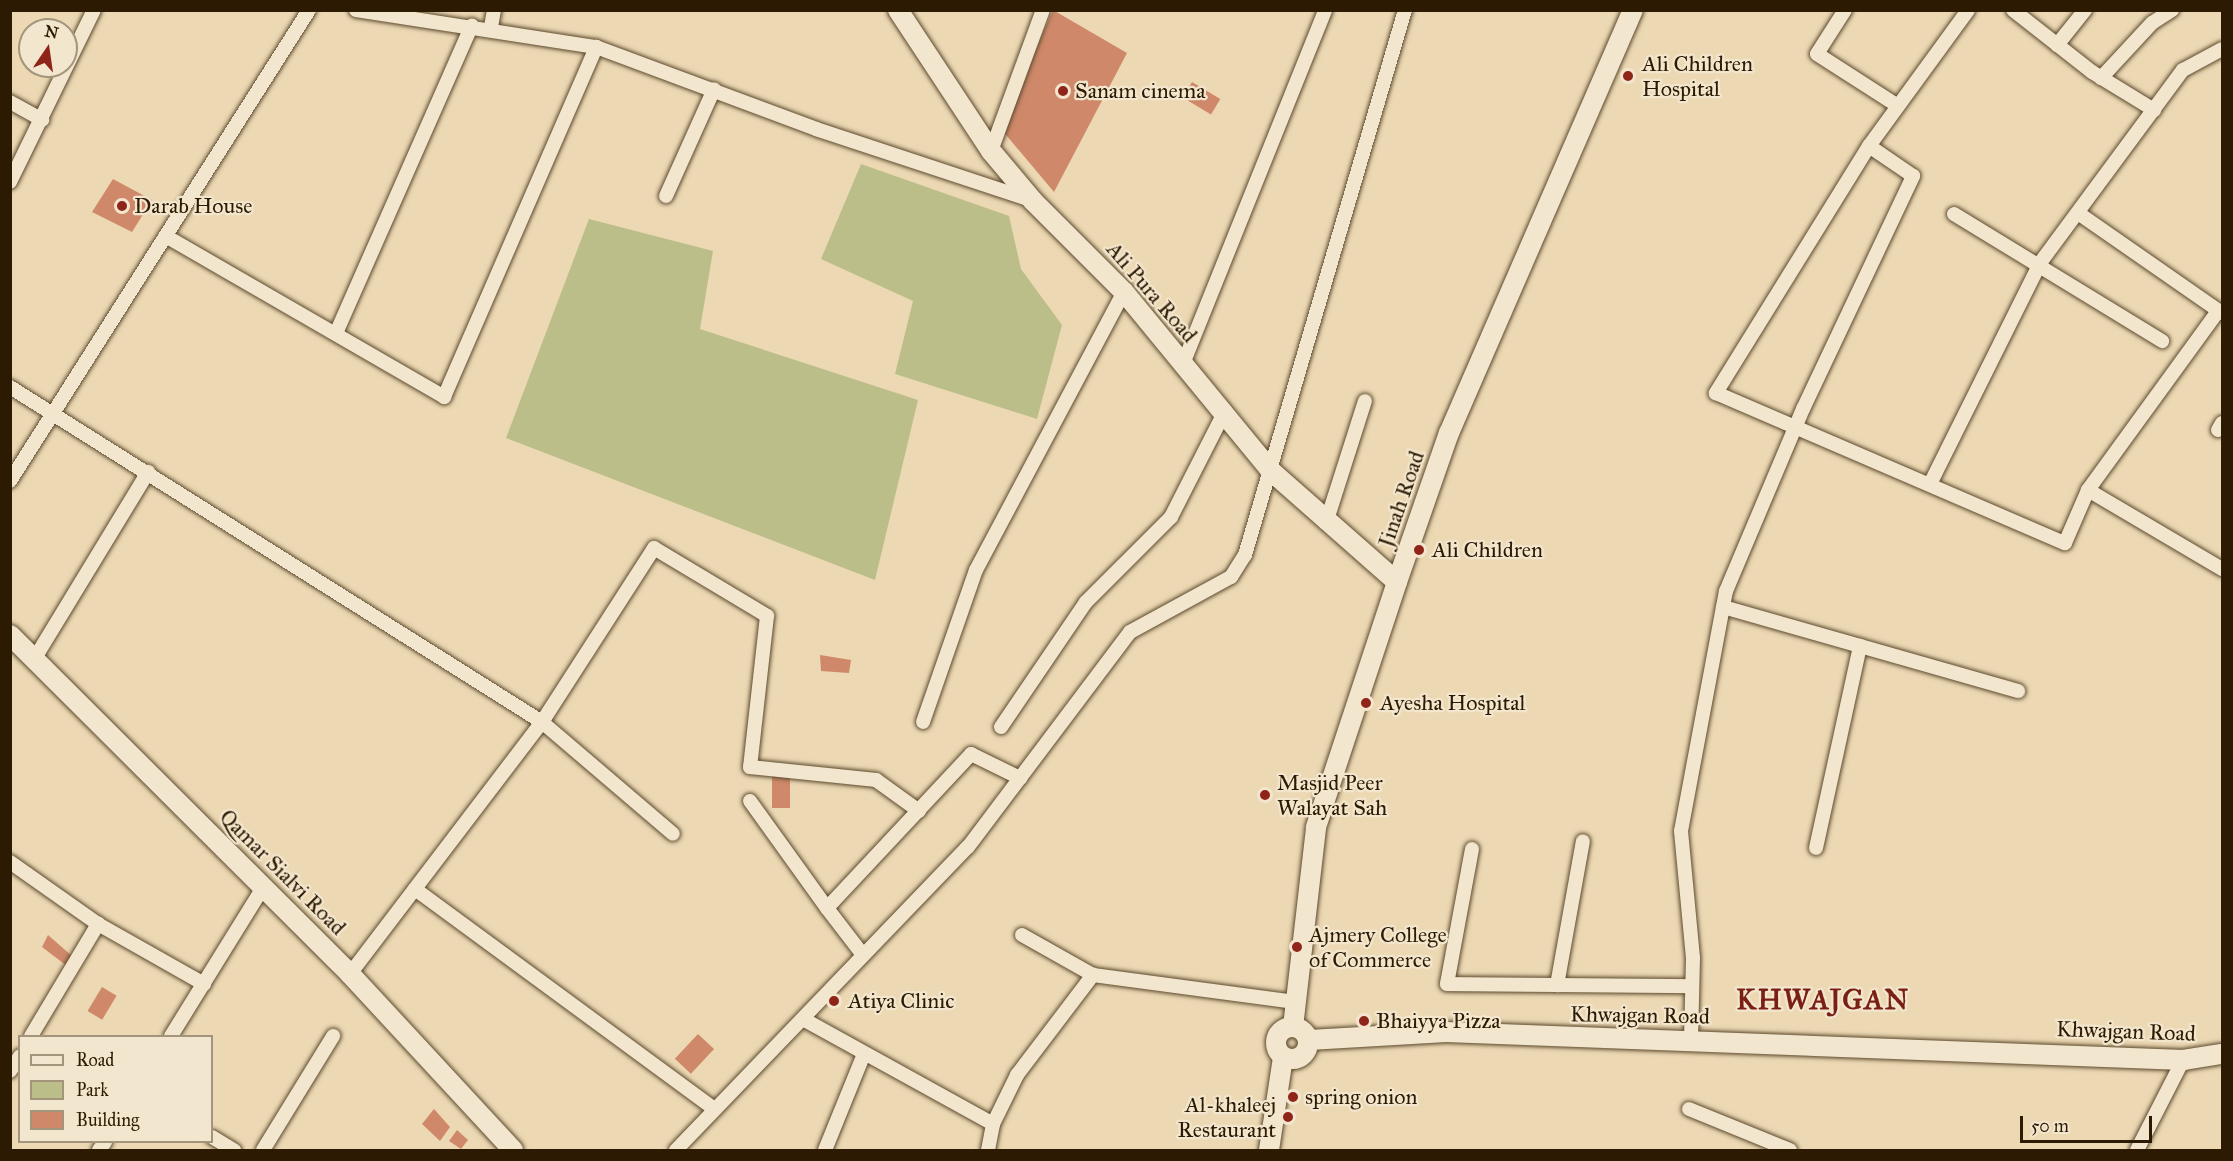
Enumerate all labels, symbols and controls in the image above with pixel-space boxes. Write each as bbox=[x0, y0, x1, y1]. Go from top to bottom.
north arrow bbox=[18, 18, 78, 78]
text: N bbox=[43, 21, 60, 43]
place label: Ali Children Hospital bbox=[1642, 50, 1753, 101]
marker: Ali Children Hospital bbox=[1619, 67, 1637, 85]
place label: Sanam cinema bbox=[1075, 78, 1206, 104]
marker: Sanam cinema bbox=[1056, 84, 1070, 98]
place label: Darab House bbox=[134, 193, 253, 219]
marker: Darab House bbox=[115, 199, 129, 213]
street label: Ali Pura Road bbox=[1101, 236, 1203, 348]
street label: Jinah Road bbox=[1372, 447, 1430, 551]
place label: Ali Children bbox=[1432, 537, 1543, 563]
marker: Ali Children bbox=[1410, 541, 1428, 559]
place label: Ayesha Hospital bbox=[1380, 690, 1526, 716]
marker: Ayesha Hospital bbox=[1357, 694, 1375, 712]
place label: Masjid Peer Walayat Sah bbox=[1277, 769, 1387, 820]
marker: Masjid Peer Walayat Sah bbox=[1258, 788, 1272, 802]
street label: Qamar Sialvi Road bbox=[214, 803, 352, 941]
place label: Ajmery College of Commerce bbox=[1309, 921, 1447, 972]
marker: Ajmery College of Commerce bbox=[1290, 940, 1304, 954]
district label: KHWAJGAN bbox=[1736, 983, 1910, 1017]
place label: Atiya Clinic bbox=[848, 988, 954, 1014]
marker: Atiya Clinic bbox=[825, 992, 843, 1010]
street label: Khwajgan Road bbox=[1570, 1001, 1710, 1029]
place label: Bhaiyya Pizza bbox=[1376, 1008, 1501, 1034]
marker: Bhaiyya Pizza bbox=[1357, 1014, 1371, 1028]
street label: Khwajgan Road bbox=[2056, 1015, 2196, 1047]
legend bbox=[18, 1035, 213, 1143]
text: Road bbox=[76, 1049, 114, 1071]
text: Park bbox=[76, 1079, 109, 1101]
place label: spring onion bbox=[1305, 1084, 1417, 1110]
marker: spring onion bbox=[1286, 1090, 1300, 1104]
place label: Al-khaleej Restaurant bbox=[1178, 1091, 1276, 1142]
scale bar bbox=[2023, 1104, 2155, 1142]
text: Building bbox=[76, 1109, 139, 1131]
marker: Al-khaleej Restaurant bbox=[1281, 1110, 1295, 1124]
text: 50 m bbox=[2031, 1115, 2069, 1137]

